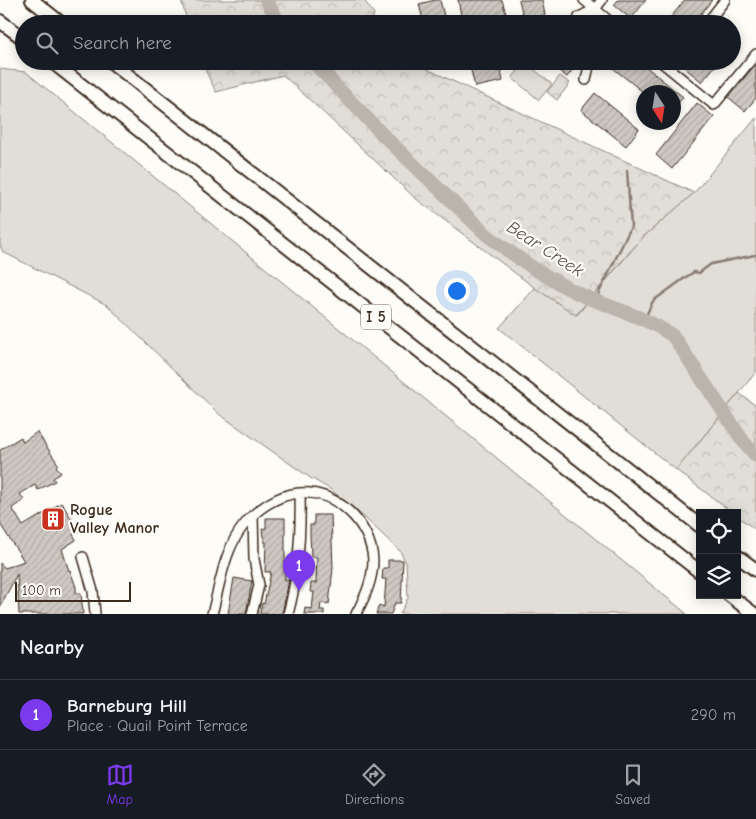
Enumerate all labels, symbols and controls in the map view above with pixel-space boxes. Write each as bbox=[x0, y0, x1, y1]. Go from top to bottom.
search box bbox=[15, 15, 741, 70]
icon: search bbox=[33, 29, 61, 57]
text: Search here bbox=[73, 32, 172, 54]
north arrow bbox=[636, 85, 681, 130]
water label: Bear Creek bbox=[503, 216, 587, 282]
your location bbox=[444, 278, 470, 304]
road number: I 5 bbox=[361, 304, 391, 330]
place label: Rogue Valley Manor bbox=[70, 501, 160, 537]
building icon: Rogue Valley Manor bbox=[40, 506, 66, 532]
map controls bbox=[696, 509, 741, 599]
button: locate bbox=[696, 509, 741, 554]
pin: 1 bbox=[283, 550, 315, 591]
button: layers bbox=[696, 554, 741, 599]
scale bar bbox=[15, 579, 131, 602]
text: 100 m bbox=[22, 582, 61, 599]
text: Nearby bbox=[20, 635, 84, 659]
text: Barneburg Hill bbox=[67, 695, 187, 717]
text: 1 bbox=[33, 706, 39, 724]
text: 290 m bbox=[691, 706, 736, 724]
text: Place · Quail Point Terrace bbox=[67, 717, 248, 735]
tab: Map bbox=[106, 761, 134, 808]
tab: Directions bbox=[345, 761, 404, 808]
tab: Saved bbox=[615, 761, 650, 808]

